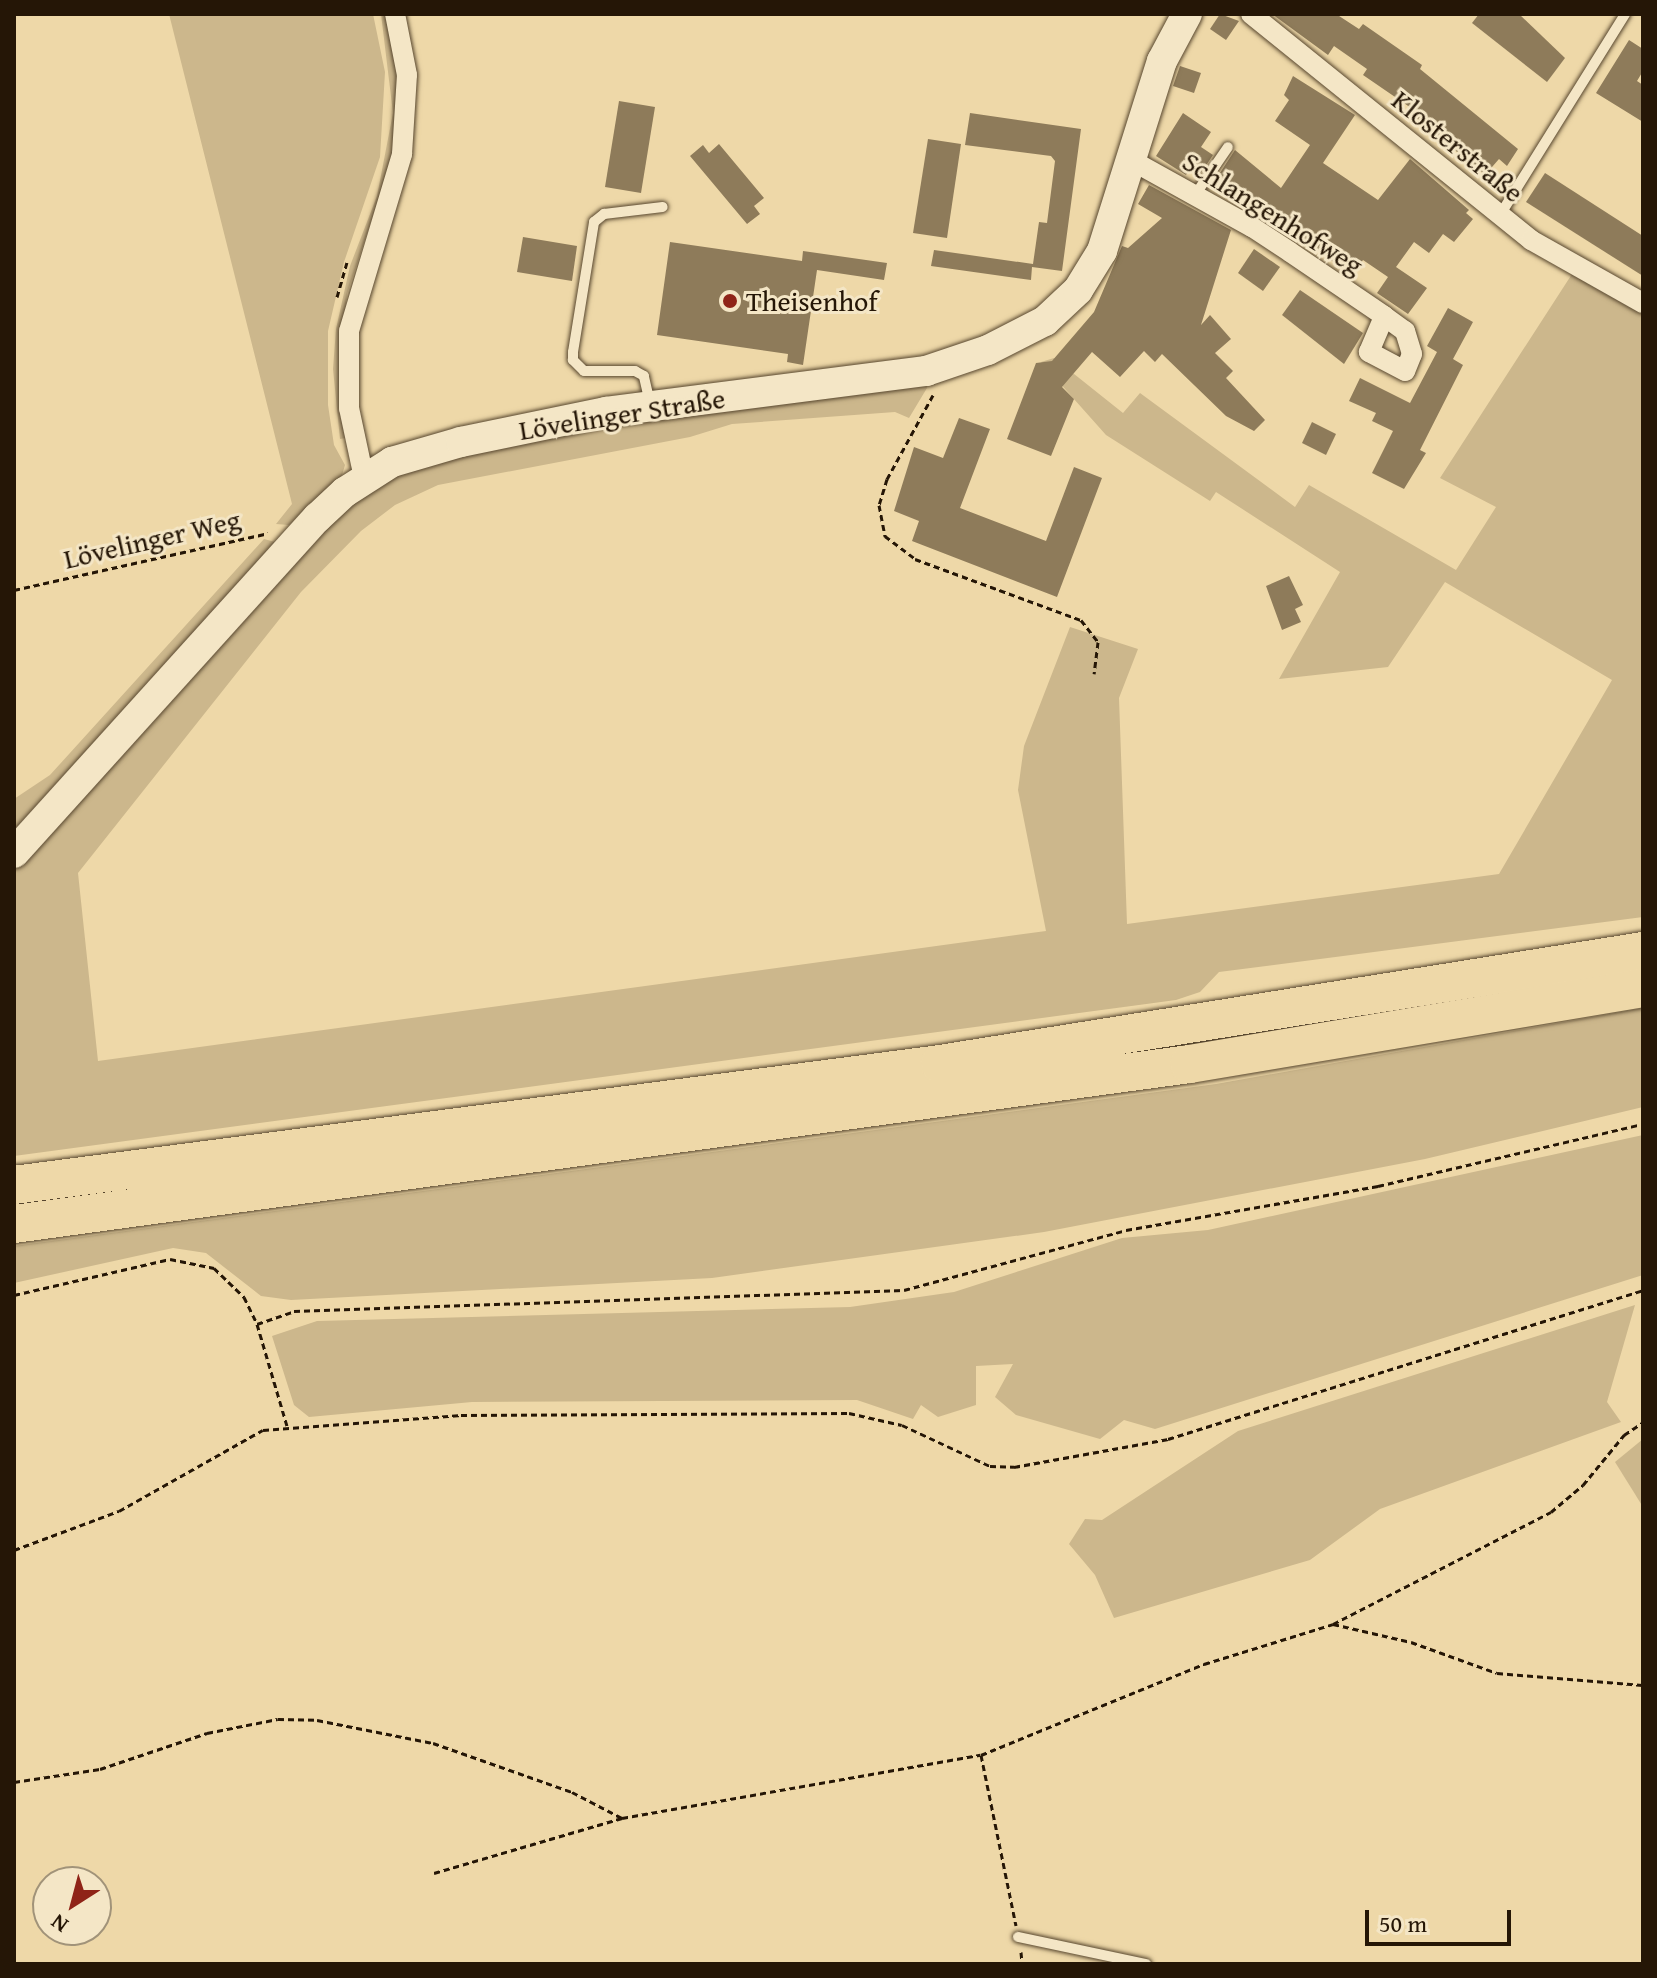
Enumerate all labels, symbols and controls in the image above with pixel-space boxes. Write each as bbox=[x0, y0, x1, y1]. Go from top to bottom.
street label: Klosterstraße bbox=[1385, 83, 1531, 209]
street label: Schlangenhofweg bbox=[1177, 144, 1369, 282]
place label: Theisenhof bbox=[746, 284, 877, 318]
marker: Theisenhof bbox=[721, 292, 739, 310]
street label: Lövelinger Straße bbox=[517, 381, 727, 447]
street label: Lövelinger Weg bbox=[60, 502, 244, 576]
north arrow bbox=[32, 1866, 112, 1946]
scale bar bbox=[1369, 1894, 1515, 1944]
text: 50 m bbox=[1379, 1906, 1427, 1941]
text: N bbox=[44, 1907, 74, 1941]

